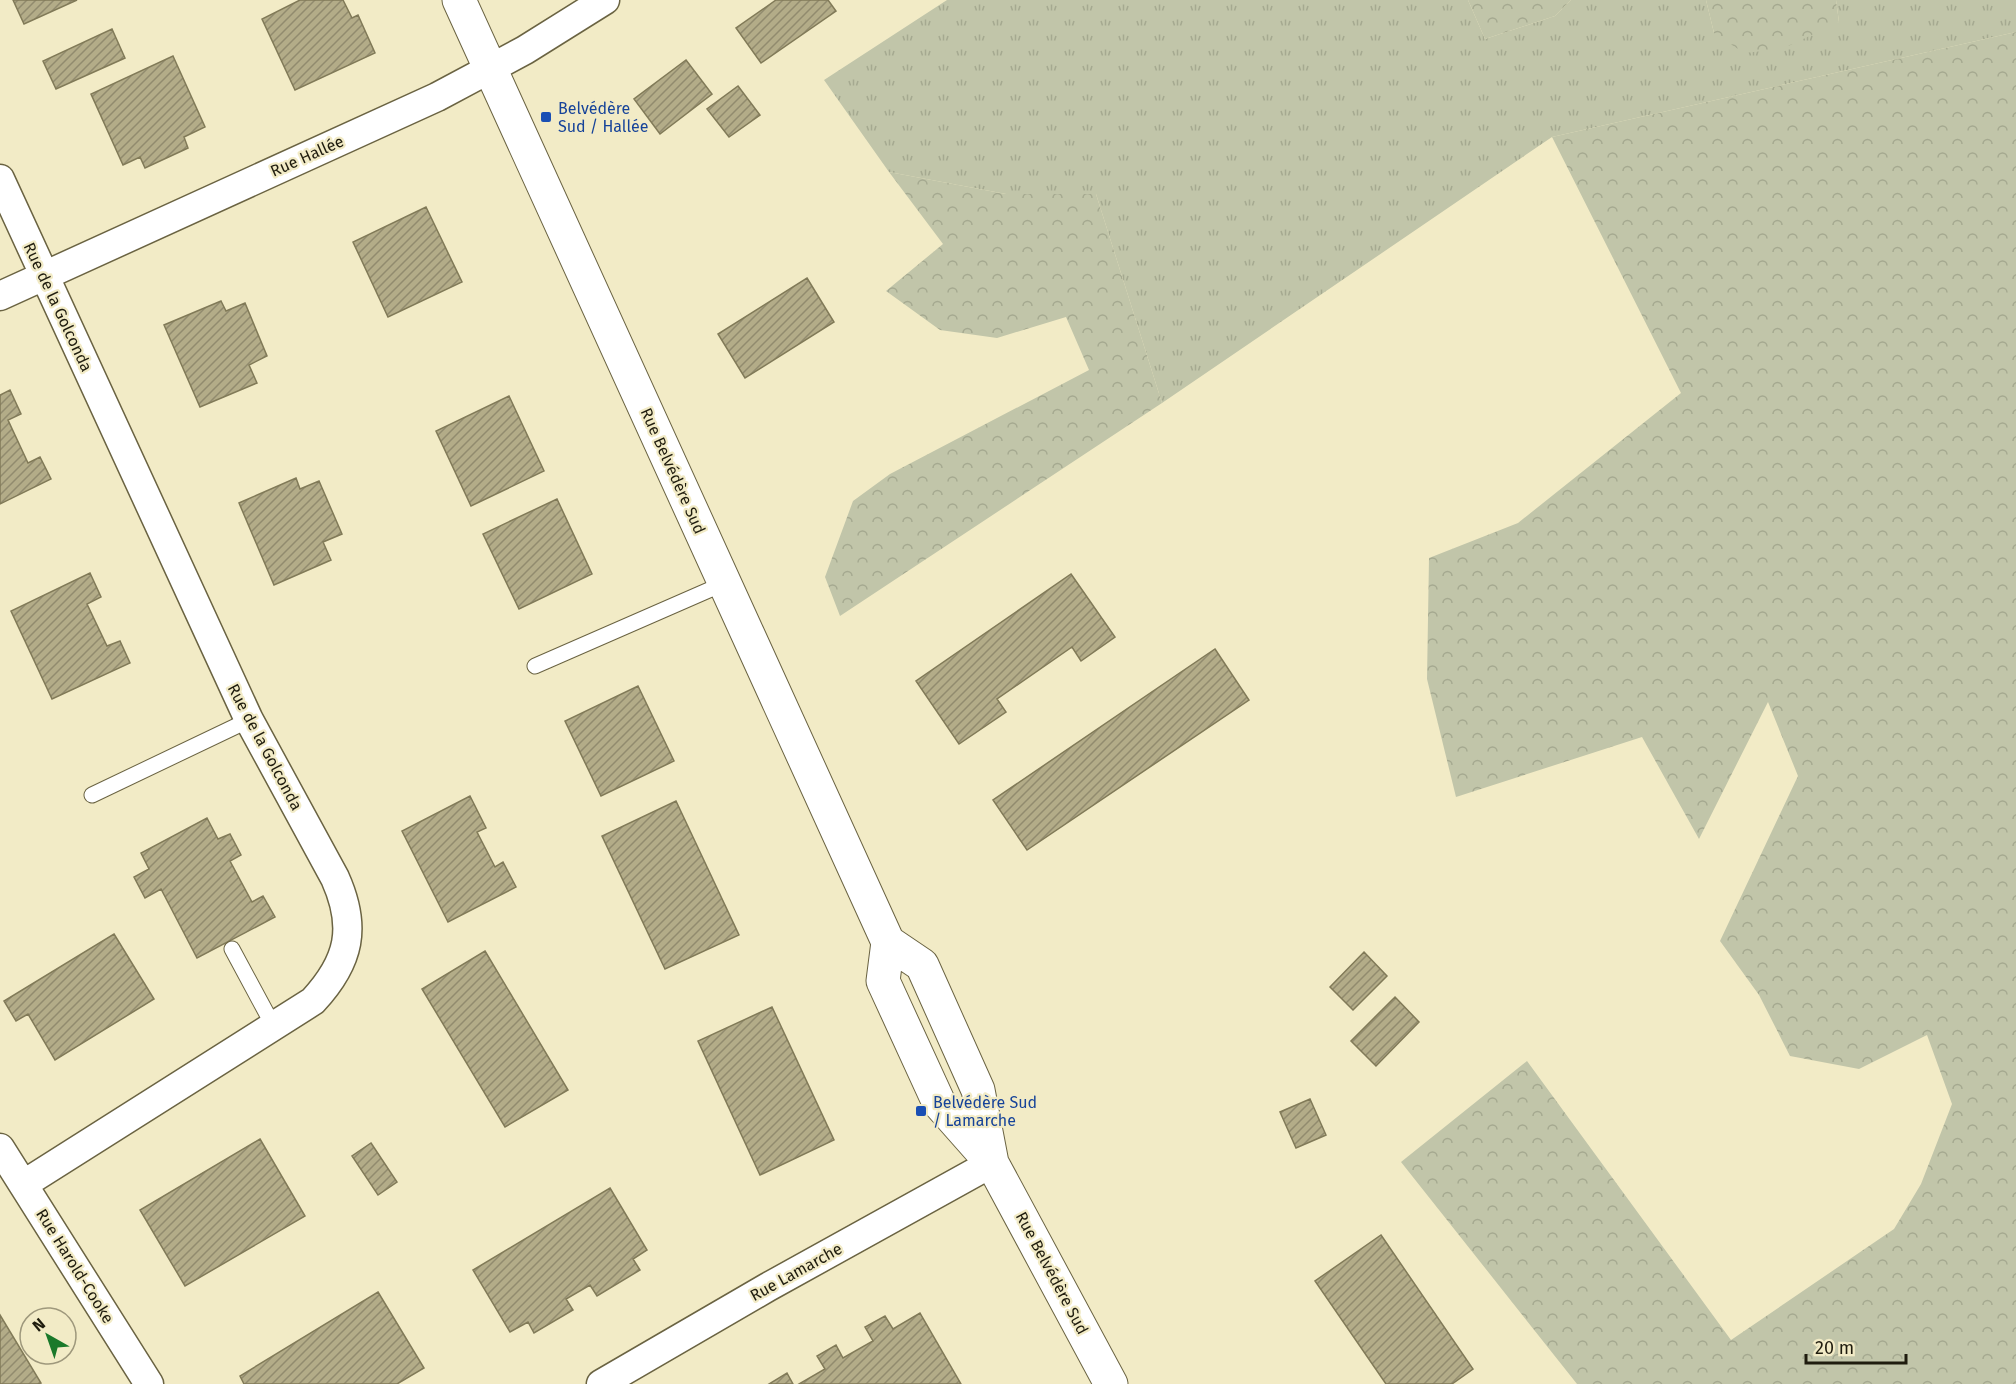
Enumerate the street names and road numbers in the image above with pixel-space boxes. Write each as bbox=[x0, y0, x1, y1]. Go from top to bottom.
street label: Rue Hallée bbox=[267, 131, 347, 181]
street label: Rue de la Golconda bbox=[20, 239, 96, 375]
street label: Rue Belvédère Sud bbox=[637, 405, 709, 537]
street label: Rue de la Golconda bbox=[224, 681, 306, 813]
street label: Rue Harold-Cooke bbox=[32, 1205, 118, 1327]
street label: Rue Belvédère Sud bbox=[1012, 1208, 1092, 1338]
street label: Rue Lamarche bbox=[747, 1239, 845, 1305]

